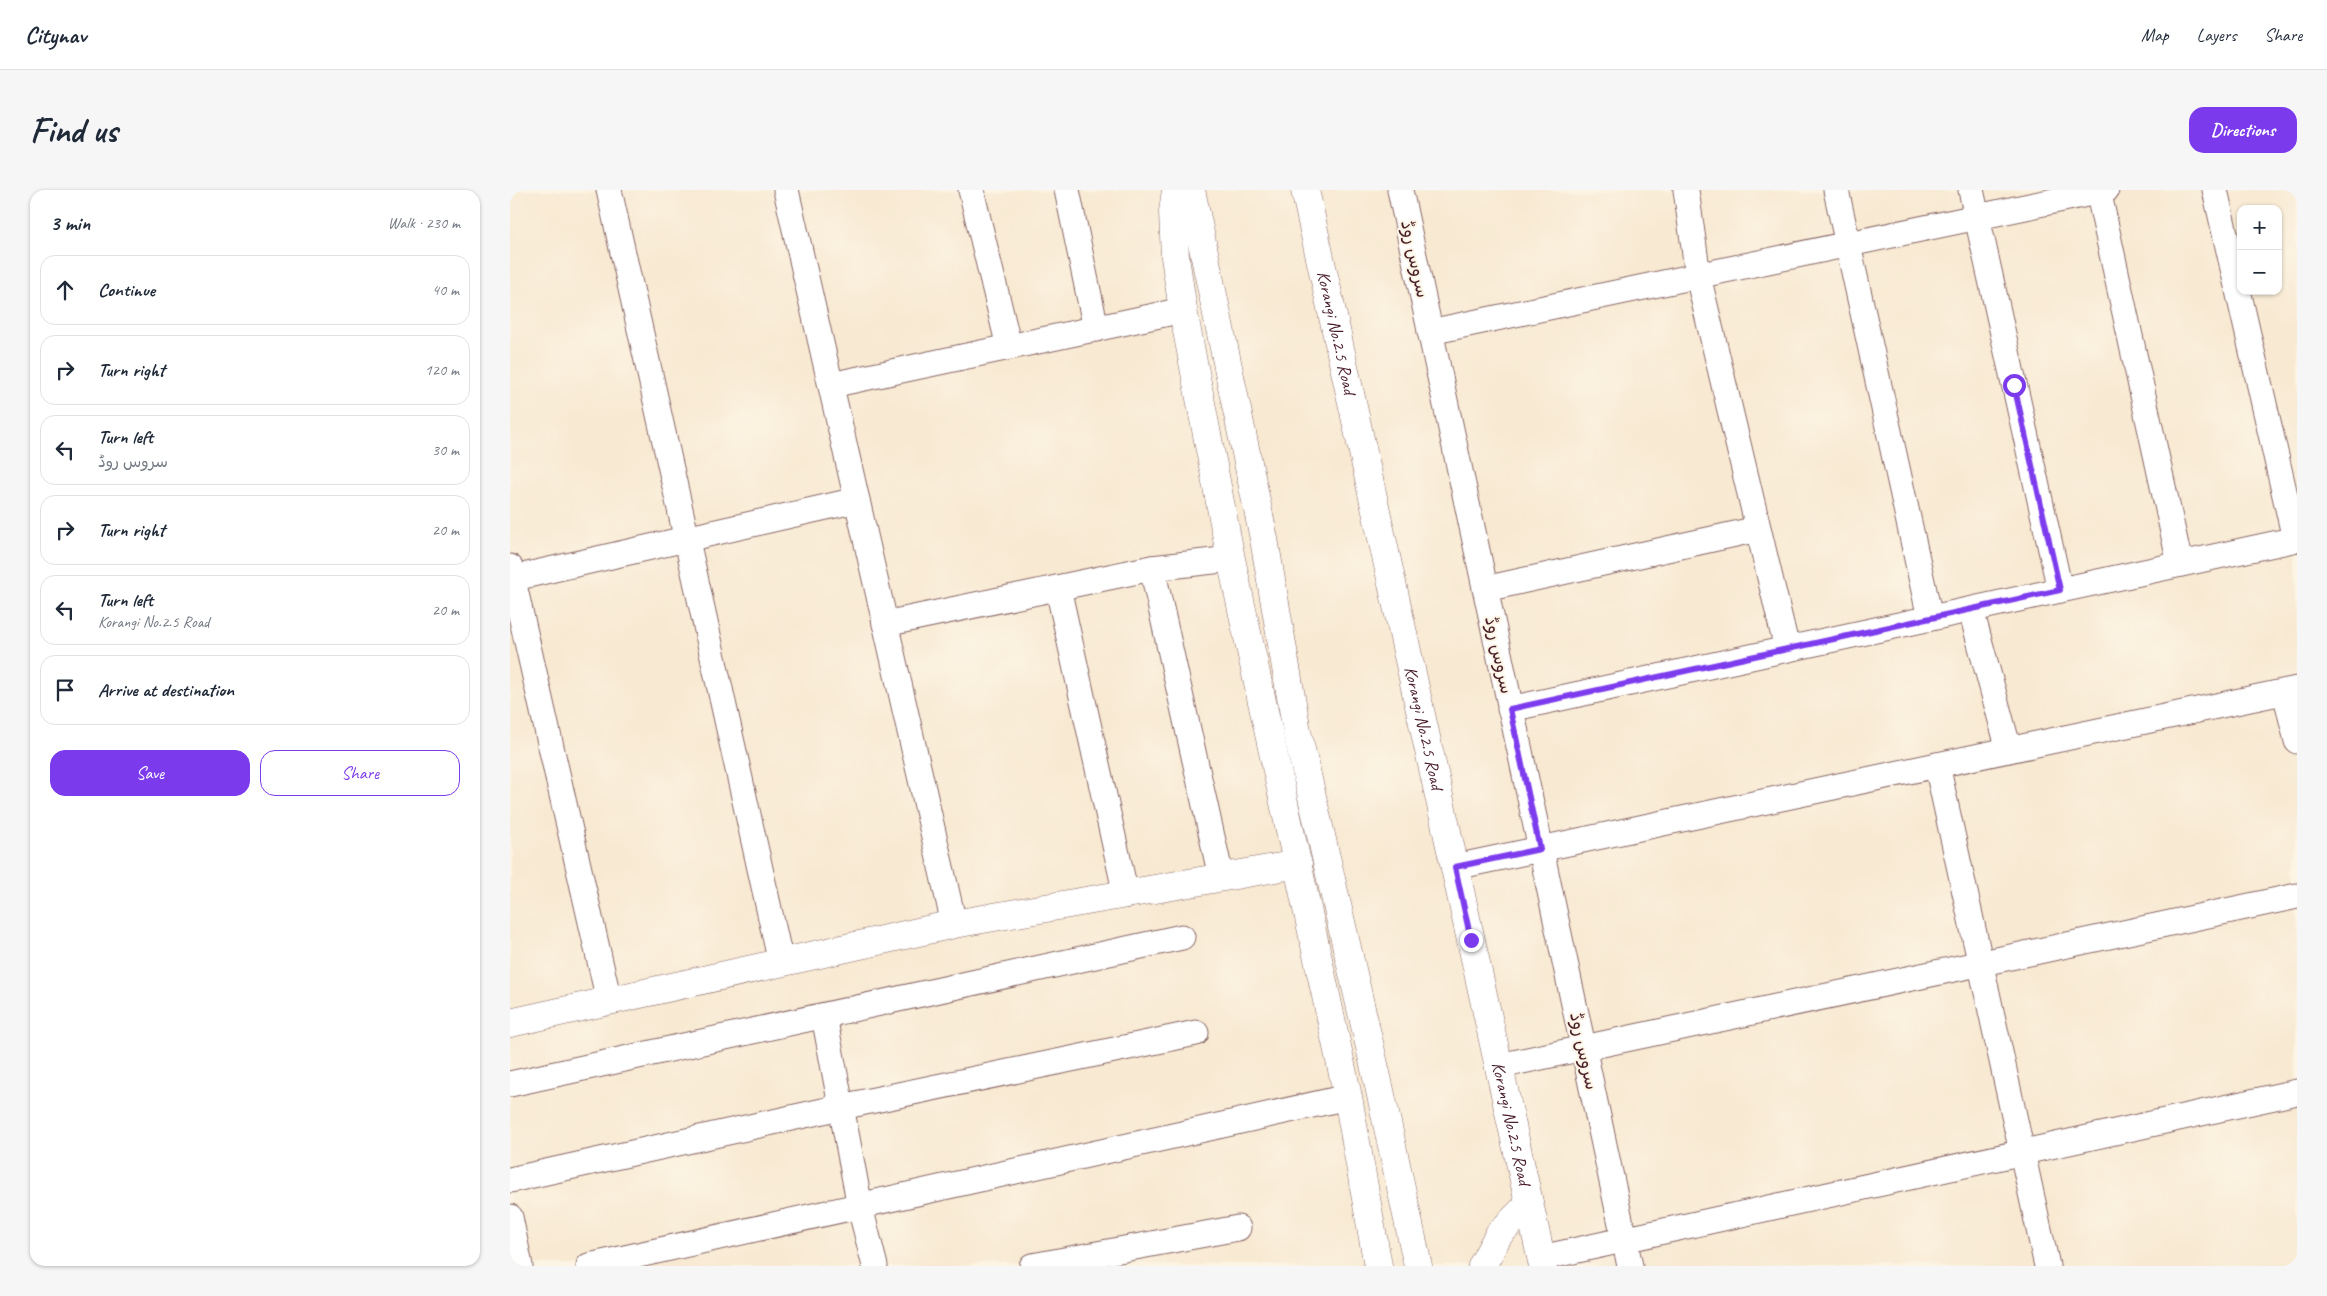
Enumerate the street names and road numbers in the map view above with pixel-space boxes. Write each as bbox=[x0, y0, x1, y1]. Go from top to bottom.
street label: سروس روڈ bbox=[1396, 218, 1434, 300]
street label: Korangi No.2.5 Road bbox=[1312, 269, 1361, 399]
street label: سروس روڈ bbox=[1480, 614, 1518, 696]
street label: Korangi No.2.5 Road bbox=[1400, 664, 1449, 794]
street label: سروس روڈ bbox=[1565, 1010, 1603, 1092]
street label: Korangi No.2.5 Road bbox=[1487, 1060, 1536, 1190]

